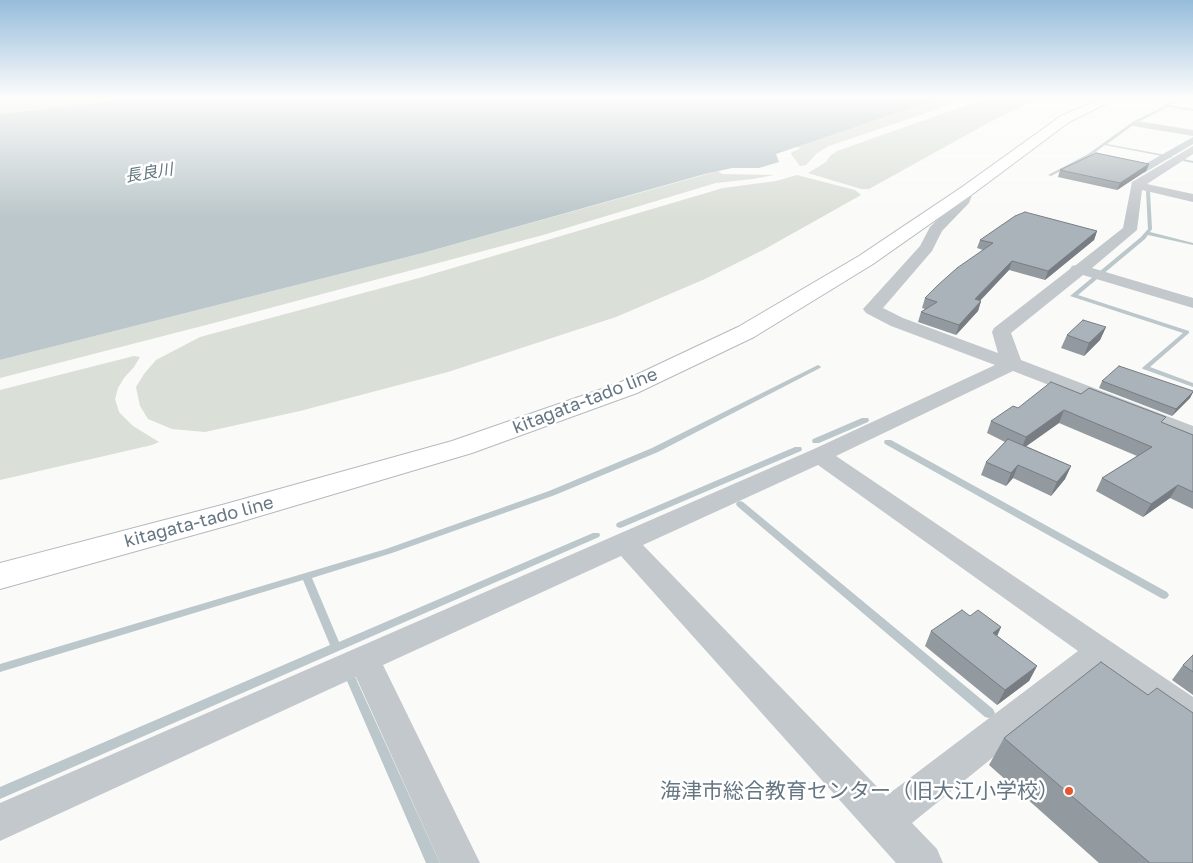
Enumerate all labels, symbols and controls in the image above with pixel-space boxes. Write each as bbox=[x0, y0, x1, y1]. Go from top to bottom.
water label: 長良川 bbox=[124, 160, 174, 186]
street label: kitagata-tado line bbox=[509, 363, 661, 439]
street label: kitagata-tado line bbox=[122, 492, 276, 552]
place label: 海津市総合教育センター（旧大江小学校） bbox=[660, 778, 1059, 804]
marker: 海津市総合教育センター（旧大江小学校） bbox=[1063, 785, 1075, 797]

